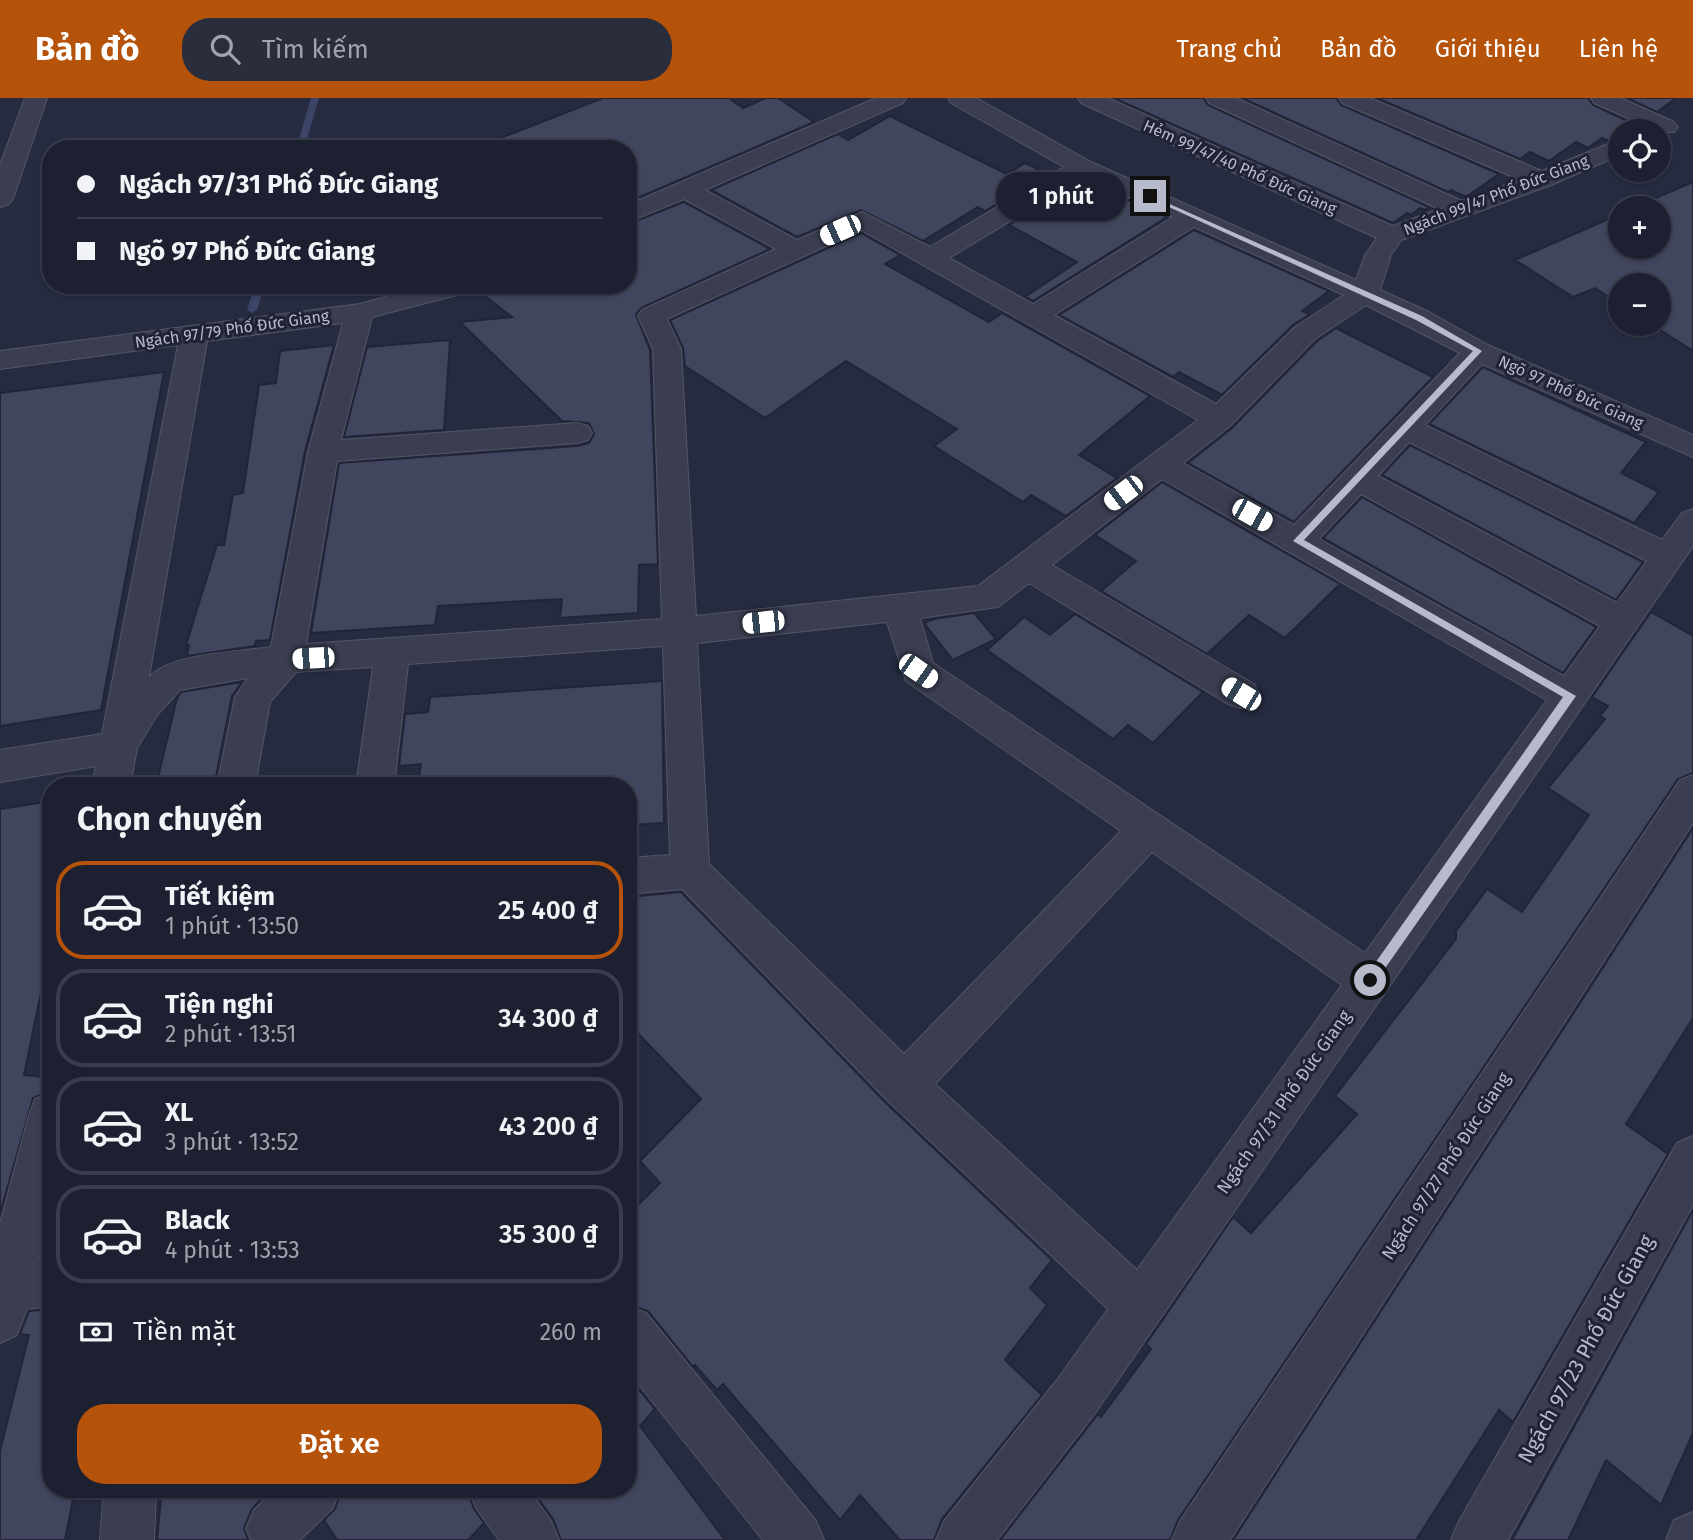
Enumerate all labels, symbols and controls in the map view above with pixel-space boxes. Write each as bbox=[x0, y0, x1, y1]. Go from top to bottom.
search box bbox=[182, 18, 672, 81]
text: Bản đồ bbox=[35, 29, 140, 69]
icon: search bbox=[206, 30, 244, 68]
text: Tìm kiếm bbox=[262, 34, 369, 65]
text: Trang chủ bbox=[1177, 35, 1282, 63]
text: Bản đồ bbox=[1320, 35, 1397, 63]
text: Giới thiệu bbox=[1435, 35, 1541, 63]
text: Liên hệ bbox=[1579, 35, 1658, 63]
street label: Hẻm 99/47/40 Phố Đức Giang bbox=[1140, 115, 1341, 219]
map controls bbox=[1608, 119, 1671, 336]
button: locate bbox=[1608, 119, 1671, 182]
street label: Ngách 99/47 Phố Đức Giang bbox=[1400, 150, 1592, 239]
text: Ngách 97/31 Phố Đức Giang bbox=[119, 169, 438, 200]
callout: 1 phút bbox=[996, 172, 1126, 220]
route end bbox=[1134, 180, 1166, 212]
text: 1 phút bbox=[1028, 182, 1094, 210]
button: + bbox=[1608, 196, 1671, 259]
car bbox=[817, 212, 864, 248]
text: Ngõ 97 Phố Đức Giang bbox=[119, 236, 375, 267]
button: − bbox=[1608, 273, 1671, 336]
street label: Ngách 97/79 Phố Đức Giang bbox=[134, 305, 331, 352]
street label: Ngõ 97 Phố Đức Giang bbox=[1496, 351, 1647, 433]
car bbox=[1100, 472, 1147, 514]
car bbox=[1229, 496, 1276, 534]
car bbox=[742, 609, 785, 635]
car bbox=[292, 646, 335, 670]
car bbox=[895, 650, 942, 692]
car bbox=[1218, 674, 1265, 714]
text: Chọn chuyến bbox=[77, 800, 263, 838]
icon: car bbox=[81, 879, 144, 942]
text: Tiết kiệm bbox=[165, 881, 275, 912]
text: 25 400 ₫ bbox=[498, 895, 598, 926]
text: 1 phút · 13:50 bbox=[165, 912, 299, 940]
route start bbox=[1354, 964, 1386, 996]
icon: car bbox=[81, 987, 144, 1050]
text: Tiện nghi bbox=[165, 989, 274, 1020]
text: 34 300 ₫ bbox=[498, 1003, 598, 1034]
street label: Ngách 97/31 Phố Đức Giang bbox=[1212, 1005, 1356, 1198]
text: 2 phút · 13:51 bbox=[165, 1020, 296, 1048]
street label: Ngách 97/27 Phố Đức Giang bbox=[1377, 1068, 1515, 1264]
icon: car bbox=[81, 1095, 144, 1158]
text: XL bbox=[165, 1097, 193, 1128]
text: 43 200 ₫ bbox=[499, 1111, 598, 1142]
text: 3 phút · 13:52 bbox=[165, 1128, 299, 1156]
icon: car bbox=[81, 1203, 144, 1266]
text: Black bbox=[165, 1205, 230, 1236]
text: 35 300 ₫ bbox=[499, 1219, 598, 1250]
street label: Ngách 97/23 Phố Đức Giang bbox=[1512, 1230, 1660, 1468]
text: 4 phút · 13:53 bbox=[165, 1236, 300, 1264]
icon: cash bbox=[77, 1313, 115, 1351]
text: Tiền mặt bbox=[133, 1316, 236, 1347]
text: 260 m bbox=[540, 1318, 602, 1346]
button: Đặt xe bbox=[77, 1404, 602, 1484]

